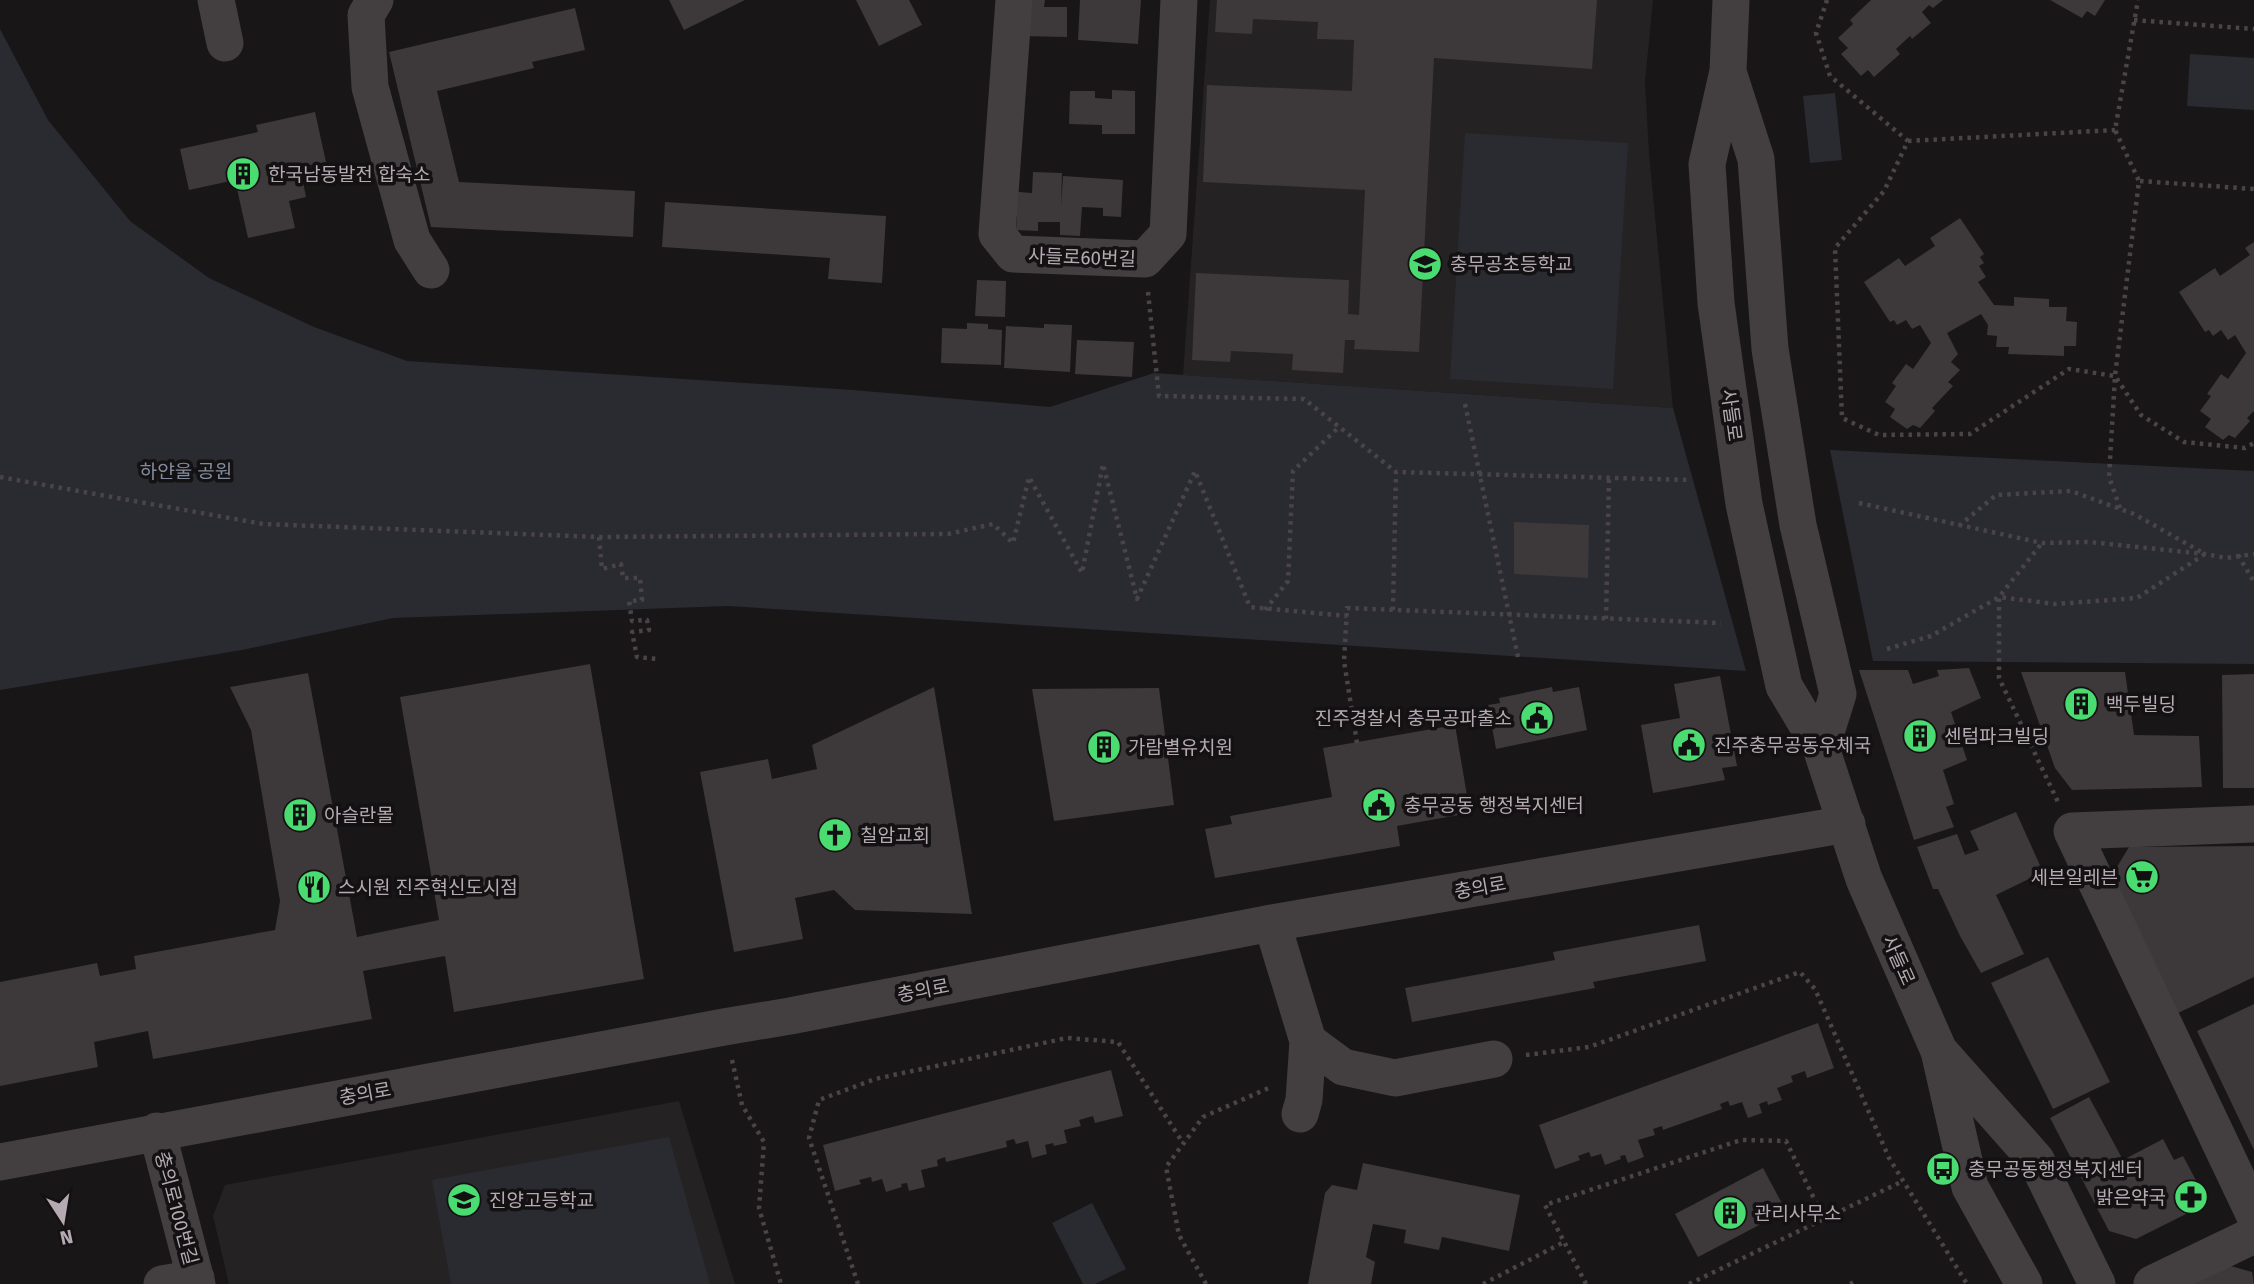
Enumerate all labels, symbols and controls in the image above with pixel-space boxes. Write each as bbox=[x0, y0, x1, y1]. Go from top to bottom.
building icon: 한국남동발전 합숙소 bbox=[224, 155, 262, 193]
place label: 한국남동발전 합숙소 bbox=[268, 163, 430, 186]
street label: 사들로60번길 bbox=[1028, 244, 1136, 271]
school or university icon: 충무공초등학교 bbox=[1406, 245, 1444, 283]
place label: 충무공초등학교 bbox=[1450, 253, 1572, 276]
street label: 사들로 bbox=[1716, 387, 1747, 443]
park label: 하얀울 공원 bbox=[140, 460, 232, 483]
building icon: 백두빌딩 bbox=[2062, 685, 2100, 723]
place label: 백두빌딩 bbox=[2106, 693, 2176, 716]
public building icon: 진주경찰서 충무공파출소 bbox=[1518, 699, 1556, 737]
place label: 진주경찰서 충무공파출소 bbox=[1315, 707, 1512, 730]
building icon: 센텀파크빌딩 bbox=[1901, 717, 1939, 755]
place label: 센텀파크빌딩 bbox=[1944, 725, 2049, 748]
public building icon: 진주충무공동우체국 bbox=[1670, 726, 1708, 764]
building icon: 가람별유치원 bbox=[1085, 728, 1123, 766]
place label: 진주충무공동우체국 bbox=[1714, 734, 1871, 757]
place label: 가람별유치원 bbox=[1128, 736, 1233, 759]
public building icon: 충무공동 행정복지센터 bbox=[1360, 786, 1398, 824]
place label: 충무공동 행정복지센터 bbox=[1404, 794, 1584, 817]
building icon: 아슬란몰 bbox=[281, 796, 319, 834]
place label: 아슬란몰 bbox=[324, 804, 394, 827]
church icon: 칠암교회 bbox=[816, 816, 854, 854]
place label: 칠암교회 bbox=[860, 824, 930, 847]
supermarket icon: 세븐일레븐 bbox=[2123, 858, 2161, 896]
place label: 세븐일레븐 bbox=[2031, 866, 2118, 889]
restaurant icon: 스시원 진주혁신도시점 bbox=[295, 868, 333, 906]
street label: 충의로 bbox=[1452, 872, 1508, 903]
place label: 스시원 진주혁신도시점 bbox=[338, 876, 518, 899]
street label: 사들로 bbox=[1877, 932, 1920, 989]
street label: 충의로 bbox=[895, 974, 951, 1007]
street label: 충의로 bbox=[337, 1078, 393, 1109]
street label: 충의로100번길 bbox=[150, 1149, 203, 1268]
bus stop icon: 충무공동행정복지센터 bbox=[1924, 1150, 1962, 1188]
place label: 충무공동행정복지센터 bbox=[1968, 1158, 2143, 1181]
pharmacy icon: 밝은약국 bbox=[2172, 1178, 2210, 1216]
school or university icon: 진양고등학교 bbox=[445, 1181, 483, 1219]
north arrow bbox=[28, 1186, 98, 1256]
place label: 밝은약국 bbox=[2096, 1186, 2166, 1209]
place label: 진양고등학교 bbox=[489, 1189, 594, 1212]
building icon: 관리사무소 bbox=[1711, 1194, 1749, 1232]
place label: 관리사무소 bbox=[1754, 1202, 1841, 1225]
text: N bbox=[58, 1225, 75, 1250]

